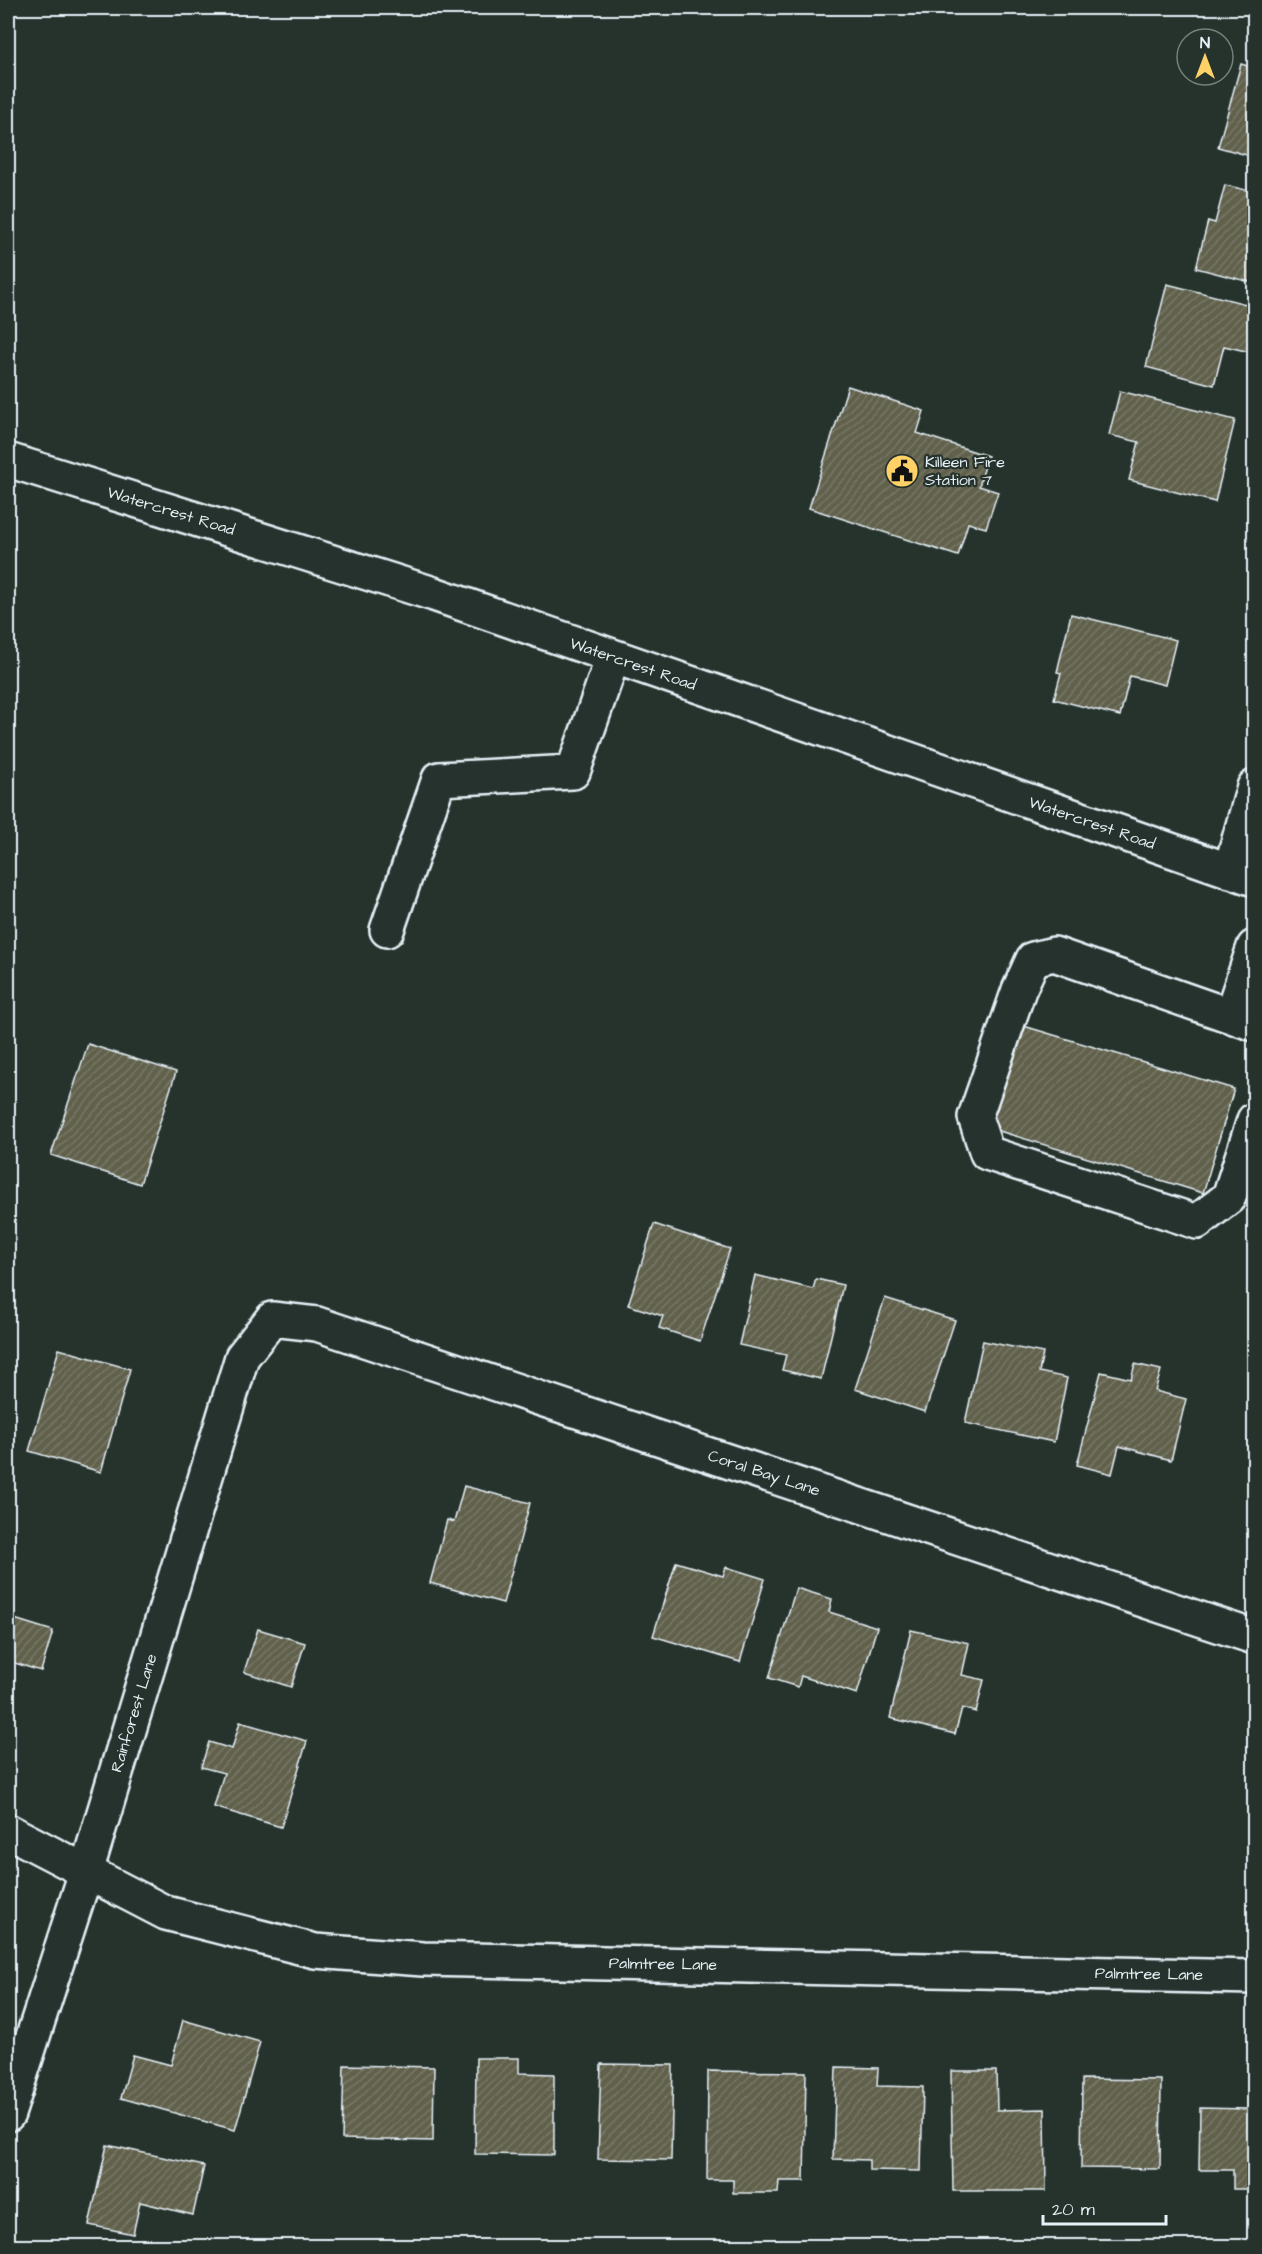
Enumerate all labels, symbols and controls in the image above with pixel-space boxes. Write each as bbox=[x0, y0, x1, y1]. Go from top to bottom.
north arrow bbox=[1175, 27, 1235, 87]
text: N bbox=[1200, 32, 1210, 54]
place label: Killeen Fire Station 7 bbox=[925, 451, 1005, 491]
public building icon: Killeen Fire Station 7 bbox=[884, 453, 920, 489]
street label: Watercrest Road bbox=[104, 481, 238, 541]
street label: Watercrest Road bbox=[567, 632, 699, 696]
street label: Watercrest Road bbox=[1026, 791, 1158, 855]
street label: Coral Bay Lane bbox=[705, 1444, 823, 1503]
street label: Rainforest Lane bbox=[106, 1651, 163, 1775]
street label: Palmtree Lane bbox=[609, 1952, 718, 1976]
street label: Palmtree Lane bbox=[1095, 1962, 1204, 1986]
scale bar bbox=[1043, 2188, 1166, 2226]
text: 20 m bbox=[1052, 2197, 1095, 2222]

